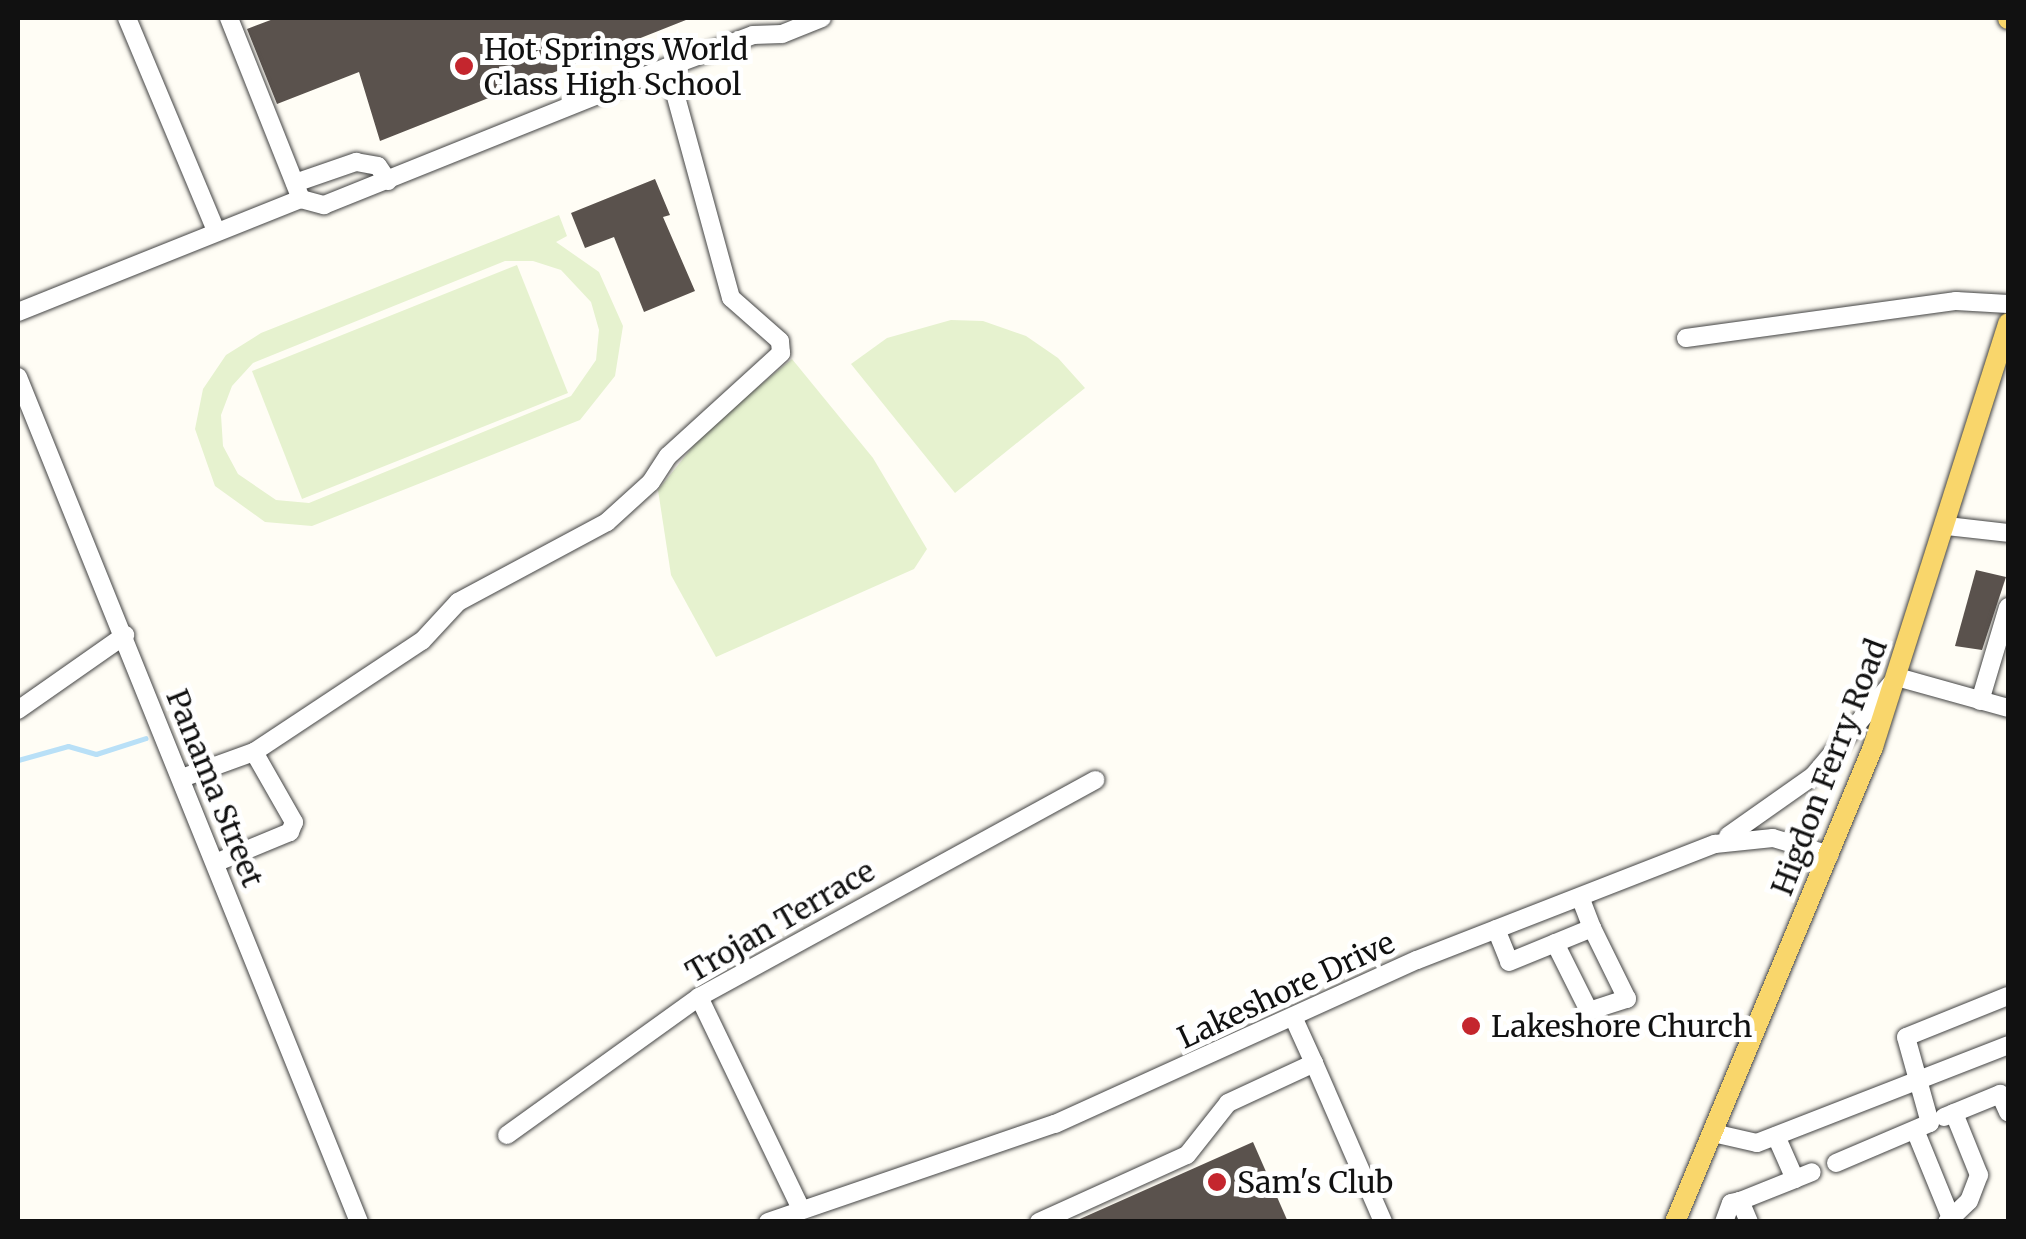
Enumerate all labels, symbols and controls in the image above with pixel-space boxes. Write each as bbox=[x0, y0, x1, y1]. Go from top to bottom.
place label: Hot Springs World Class High School bbox=[484, 31, 748, 102]
marker: Hot Springs World Class High School bbox=[453, 55, 475, 77]
street label: Higdon Ferry Road bbox=[1764, 634, 1894, 900]
street label: Panama Street bbox=[159, 684, 271, 892]
street label: Trojan Terrace bbox=[679, 852, 881, 990]
street label: Lakeshore Drive bbox=[1172, 924, 1400, 1056]
place label: Lakeshore Church bbox=[1491, 1008, 1752, 1044]
marker: Lakeshore Church bbox=[1460, 1015, 1482, 1037]
place label: Sam's Club bbox=[1237, 1164, 1393, 1200]
marker: Sam's Club bbox=[1206, 1171, 1228, 1193]

